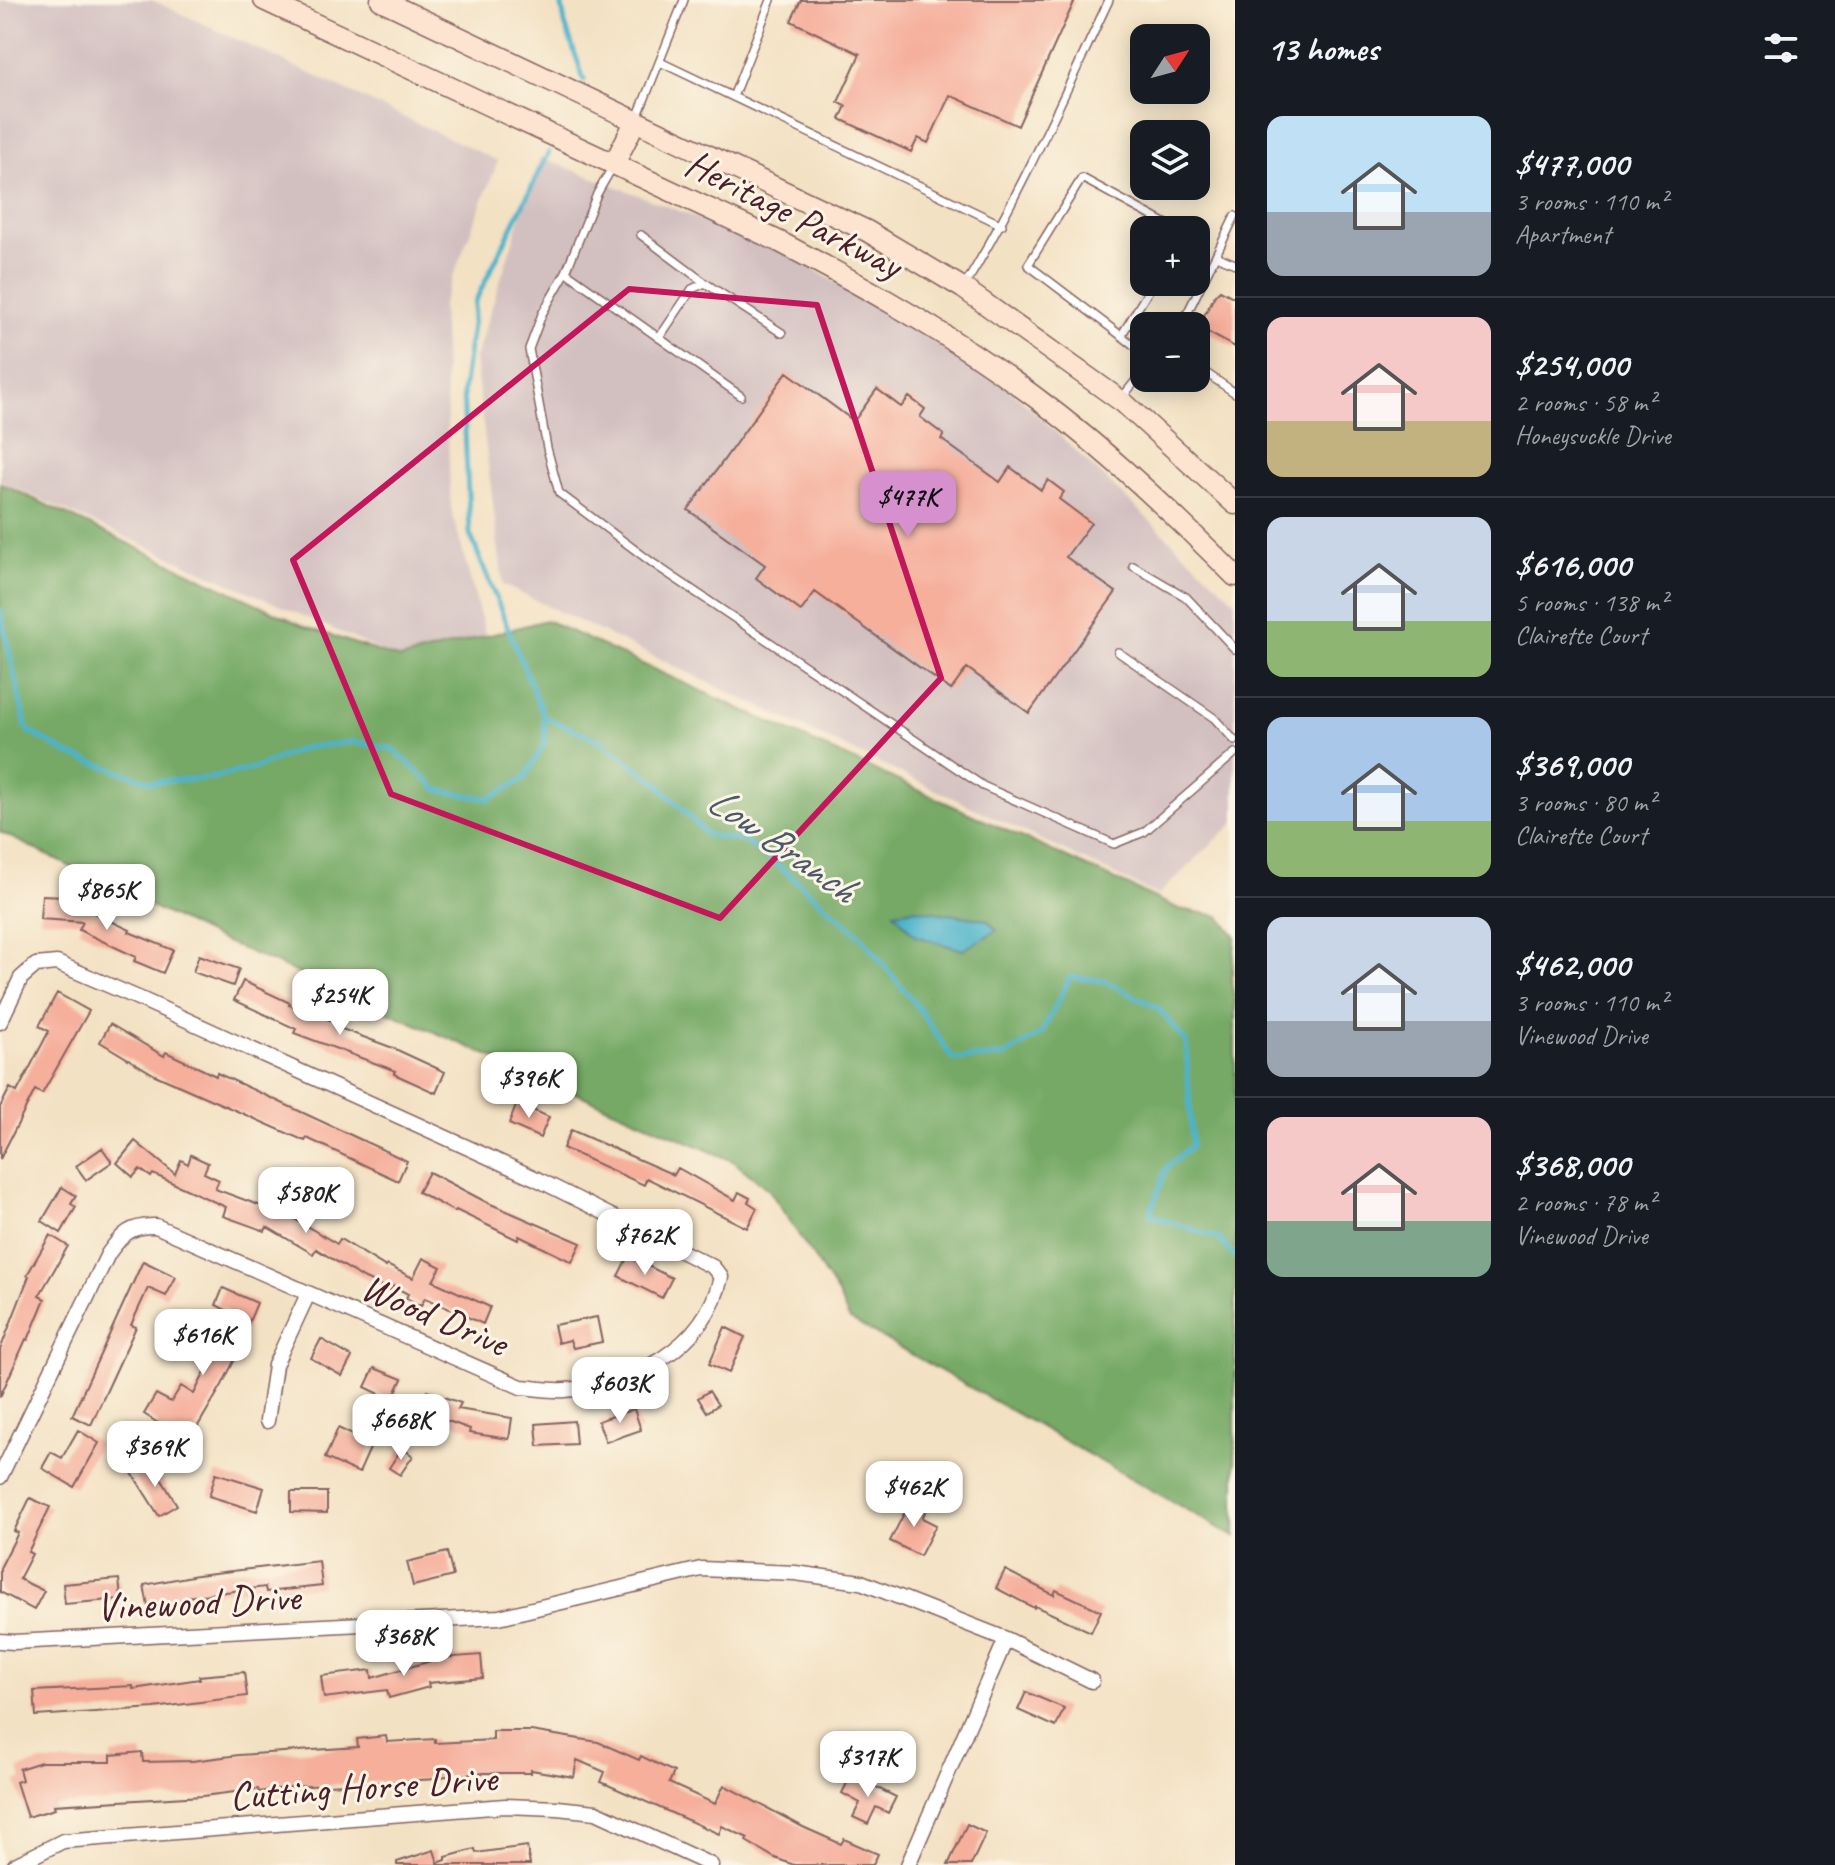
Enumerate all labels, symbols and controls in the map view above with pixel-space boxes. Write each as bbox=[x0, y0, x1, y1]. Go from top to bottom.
north arrow bbox=[1130, 24, 1210, 104]
map controls bbox=[1130, 24, 1210, 392]
icon: filters bbox=[1759, 26, 1803, 70]
text: 13 homes bbox=[1267, 27, 1378, 70]
button: layers bbox=[1130, 120, 1210, 200]
street label: Heritage Parkway bbox=[677, 138, 913, 291]
text: $477,000 bbox=[1515, 142, 1629, 185]
icon: home bbox=[1331, 148, 1427, 244]
text: 3 rooms · 110 m² bbox=[1515, 185, 1667, 218]
button: + bbox=[1130, 216, 1210, 296]
text: Apartment bbox=[1515, 218, 1611, 251]
button: − bbox=[1130, 312, 1210, 392]
text: $254,000 bbox=[1515, 343, 1628, 386]
icon: home bbox=[1331, 349, 1427, 445]
text: 2 rooms · 58 m² bbox=[1515, 386, 1656, 419]
text: Honeysuckle Drive bbox=[1515, 419, 1671, 452]
pin: $477K bbox=[852, 471, 964, 539]
text: $477K bbox=[878, 480, 938, 513]
text: $616,000 bbox=[1515, 543, 1630, 586]
icon: home bbox=[1331, 549, 1427, 645]
text: 5 rooms · 138 m² bbox=[1515, 586, 1667, 619]
text: Clairette Court bbox=[1515, 619, 1647, 652]
text: $369,000 bbox=[1515, 743, 1629, 786]
icon: home bbox=[1331, 749, 1427, 845]
water label: Low Branch bbox=[697, 774, 870, 917]
text: 3 rooms · 80 m² bbox=[1515, 786, 1656, 819]
text: Clairette Court bbox=[1515, 819, 1647, 852]
pin: $865K bbox=[51, 864, 163, 932]
text: $865K bbox=[77, 873, 137, 906]
text: $462,000 bbox=[1515, 943, 1630, 986]
icon: home bbox=[1331, 949, 1427, 1045]
pin: $254K bbox=[284, 969, 396, 1037]
text: $254K bbox=[310, 978, 370, 1011]
text: 3 rooms · 110 m² bbox=[1515, 986, 1667, 1019]
text: Vinewood Drive bbox=[1515, 1019, 1648, 1052]
pin: $396K bbox=[473, 1052, 585, 1120]
text: $396K bbox=[499, 1061, 559, 1094]
text: $368,000 bbox=[1515, 1143, 1630, 1186]
icon: home bbox=[1331, 1149, 1427, 1245]
pin: $580K bbox=[250, 1167, 362, 1235]
text: $580K bbox=[276, 1176, 336, 1209]
text: 2 rooms · 78 m² bbox=[1515, 1186, 1656, 1219]
pin: $762K bbox=[589, 1209, 701, 1277]
text: $762K bbox=[615, 1218, 675, 1251]
text: Vinewood Drive bbox=[1515, 1219, 1648, 1252]
street label: Wood Drive bbox=[354, 1262, 518, 1369]
pin: $616K bbox=[147, 1309, 259, 1377]
text: $616K bbox=[172, 1318, 234, 1351]
pin: $603K bbox=[564, 1357, 676, 1425]
text: $603K bbox=[590, 1366, 650, 1399]
pin: $668K bbox=[345, 1394, 457, 1462]
text: $668K bbox=[370, 1403, 432, 1436]
pin: $369K bbox=[99, 1421, 211, 1489]
text: $369K bbox=[125, 1430, 185, 1463]
pin: $462K bbox=[858, 1461, 970, 1529]
text: $462K bbox=[884, 1470, 944, 1503]
street label: Vinewood Drive bbox=[95, 1572, 304, 1632]
pin: $368K bbox=[348, 1610, 460, 1678]
text: $368K bbox=[374, 1619, 434, 1652]
pin: $317K bbox=[812, 1731, 924, 1799]
text: $317K bbox=[838, 1740, 898, 1773]
street label: Cutting Horse Drive bbox=[228, 1753, 501, 1821]

